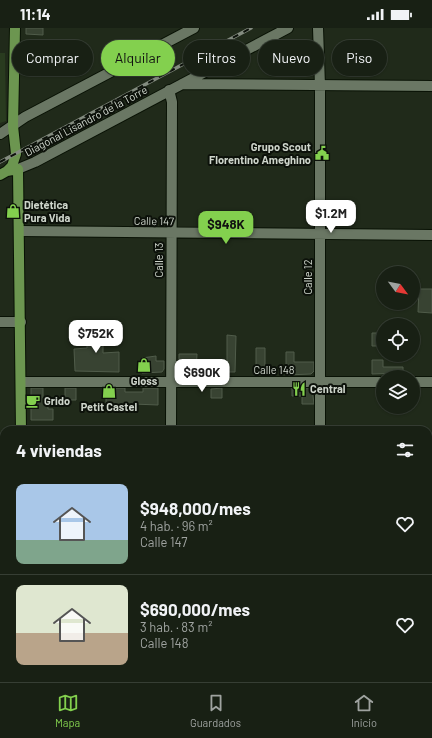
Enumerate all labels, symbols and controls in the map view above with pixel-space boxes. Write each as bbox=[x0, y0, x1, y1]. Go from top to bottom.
text: 11:14 bbox=[20, 5, 51, 23]
chip: Comprar bbox=[12, 40, 93, 76]
chip: Alquilar bbox=[101, 40, 175, 76]
chip: Filtros bbox=[183, 40, 250, 76]
chip: Nuevo bbox=[258, 40, 324, 76]
chip: Piso bbox=[332, 40, 387, 76]
street label: Diagonal Lisandro de la Torre bbox=[22, 83, 149, 158]
place label: Grupo Scout Florentino Ameghino bbox=[209, 140, 311, 166]
public building icon: Grupo Scout Florentino Ameghino bbox=[314, 145, 330, 161]
place label: Dietética Pura Vida bbox=[24, 198, 71, 224]
pin: $1.2M bbox=[303, 200, 359, 234]
shop icon: Dietética Pura Vida bbox=[5, 203, 21, 219]
text: $1.2M bbox=[315, 205, 347, 221]
pin: $948K bbox=[198, 211, 254, 245]
street label: Calle 147 bbox=[134, 214, 174, 227]
text: $948K bbox=[207, 216, 245, 232]
street label: Calle 13 bbox=[152, 243, 165, 277]
street label: Calle 12 bbox=[301, 259, 314, 295]
north arrow bbox=[376, 266, 420, 310]
map controls bbox=[376, 266, 420, 414]
button: locate bbox=[376, 318, 420, 362]
pin: $752K bbox=[68, 320, 124, 354]
text: $752K bbox=[78, 325, 114, 341]
shop icon: Gloss bbox=[136, 357, 152, 373]
pin: $690K bbox=[174, 359, 230, 393]
street label: Calle 148 bbox=[254, 363, 295, 376]
text: $690K bbox=[184, 364, 220, 380]
button: layers bbox=[376, 370, 420, 414]
place label: Gloss bbox=[131, 374, 158, 387]
restaurant icon: Central bbox=[291, 381, 307, 397]
place label: Central bbox=[310, 382, 346, 395]
shop icon: Petit Castel bbox=[101, 383, 117, 399]
cafe icon: Grido bbox=[25, 393, 41, 409]
place label: Grido bbox=[44, 394, 70, 407]
place label: Petit Castel bbox=[81, 400, 137, 413]
icon: filters bbox=[394, 439, 416, 461]
text: 4 viviendas bbox=[16, 440, 102, 460]
text: $948,000/mes bbox=[140, 498, 251, 518]
icon: home bbox=[48, 500, 96, 548]
icon: heart bbox=[394, 513, 416, 535]
text: 4 hab. · 96 m² bbox=[140, 518, 213, 534]
text: Calle 147 bbox=[140, 534, 187, 550]
text: $690,000/mes bbox=[140, 599, 250, 619]
icon: home bbox=[48, 601, 96, 649]
icon: heart bbox=[394, 614, 416, 636]
text: 3 hab. · 83 m² bbox=[140, 619, 212, 635]
text: Calle 148 bbox=[140, 635, 188, 651]
tab: Mapa bbox=[55, 692, 80, 729]
tab: Guardados bbox=[190, 692, 241, 729]
tab: Inicio bbox=[351, 692, 377, 729]

